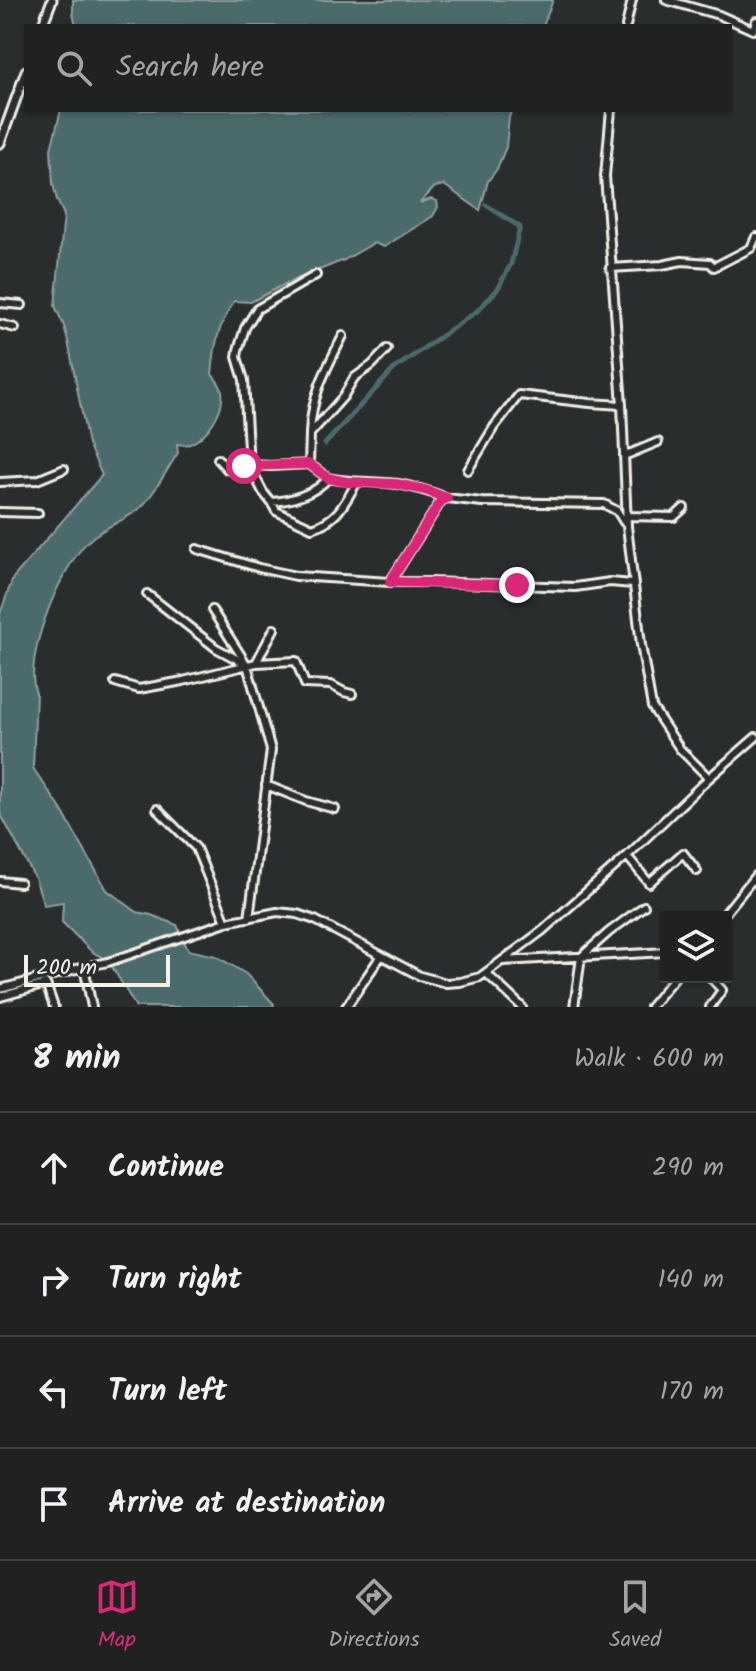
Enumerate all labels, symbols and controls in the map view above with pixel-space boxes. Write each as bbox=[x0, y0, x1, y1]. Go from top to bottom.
search box bbox=[24, 24, 732, 112]
text: Search here bbox=[116, 44, 264, 92]
icon: search bbox=[52, 46, 96, 90]
route start bbox=[226, 448, 262, 484]
route end bbox=[499, 567, 535, 603]
map controls bbox=[660, 911, 732, 983]
button: layers bbox=[660, 911, 732, 983]
scale bar bbox=[24, 951, 170, 987]
text: 200 m bbox=[36, 951, 97, 986]
text: 8 min bbox=[32, 1032, 121, 1086]
text: Walk · 600 m bbox=[574, 1038, 724, 1080]
text: Continue bbox=[108, 1144, 224, 1192]
icon: ahead bbox=[32, 1146, 76, 1190]
text: 290 m bbox=[652, 1147, 724, 1189]
text: Turn right bbox=[108, 1256, 241, 1304]
icon: right bbox=[32, 1258, 76, 1302]
text: 140 m bbox=[657, 1259, 724, 1301]
text: Turn left bbox=[108, 1368, 227, 1416]
icon: left bbox=[32, 1370, 76, 1414]
text: 170 m bbox=[660, 1371, 724, 1413]
text: Arrive at destination bbox=[108, 1480, 385, 1528]
icon: arrive bbox=[32, 1482, 76, 1526]
tab: Map bbox=[95, 1575, 139, 1658]
tab: Directions bbox=[328, 1575, 420, 1658]
tab: Saved bbox=[609, 1575, 661, 1658]

